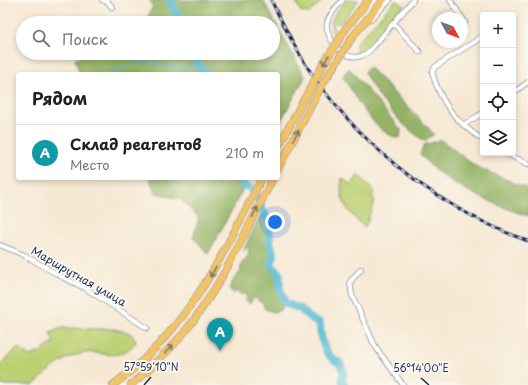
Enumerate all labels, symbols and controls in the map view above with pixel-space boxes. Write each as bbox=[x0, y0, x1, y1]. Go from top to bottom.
north arrow bbox=[432, 12, 468, 48]
map controls bbox=[480, 12, 516, 156]
button: + bbox=[480, 12, 516, 48]
search box bbox=[16, 16, 280, 60]
icon: search bbox=[30, 27, 52, 49]
text: Поиск bbox=[62, 27, 108, 50]
button: − bbox=[480, 48, 516, 84]
one-way arrow bbox=[321, 53, 329, 65]
button: locate bbox=[480, 84, 516, 120]
text: Рядом bbox=[32, 85, 87, 111]
button: layers bbox=[480, 120, 516, 156]
one-way arrow bbox=[293, 129, 300, 141]
text: Склад реагентов bbox=[70, 132, 201, 155]
text: A bbox=[40, 143, 50, 162]
text: 210 m bbox=[225, 143, 264, 162]
text: Место bbox=[70, 155, 110, 174]
one-way arrow bbox=[252, 207, 260, 219]
your location bbox=[265, 212, 285, 232]
street label: Маршрутная улица bbox=[28, 242, 130, 310]
one-way arrow bbox=[209, 265, 216, 277]
pin: A bbox=[207, 318, 233, 351]
one-way arrow bbox=[165, 344, 174, 354]
text: 57°59'10"N bbox=[124, 359, 179, 374]
text: 56°14'00"E bbox=[393, 360, 449, 375]

